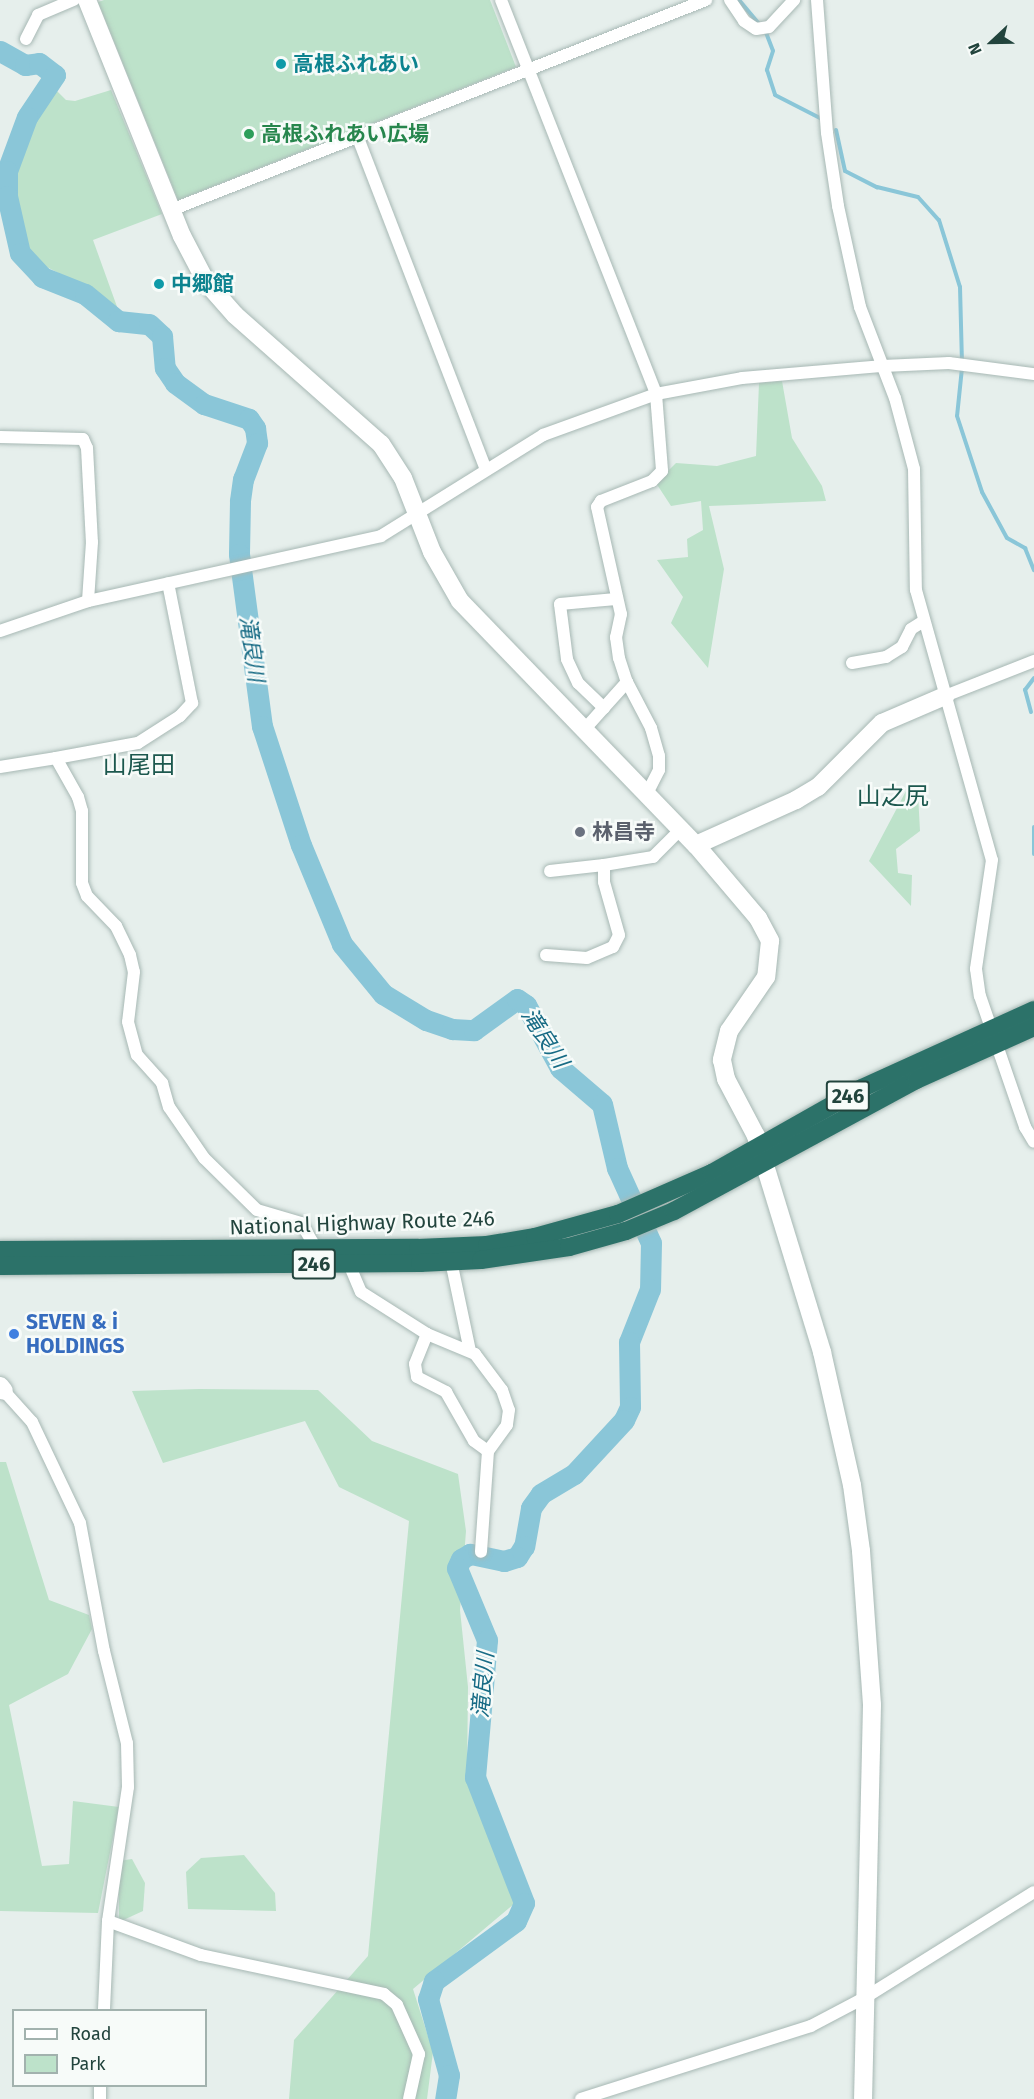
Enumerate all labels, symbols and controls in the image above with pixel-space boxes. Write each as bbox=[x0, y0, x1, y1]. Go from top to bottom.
north arrow bbox=[962, 12, 1022, 72]
text: N bbox=[964, 40, 986, 57]
place label: 高根ふれあい bbox=[293, 51, 419, 77]
marker: 高根ふれあい bbox=[274, 57, 288, 71]
place label: 高根ふれあい広場 bbox=[261, 121, 429, 147]
marker: 高根ふれあい広場 bbox=[242, 127, 256, 141]
place label: 中郷館 bbox=[171, 271, 234, 297]
marker: 中郷館 bbox=[152, 277, 166, 291]
water label: 滝良川 bbox=[234, 614, 270, 684]
district label: 山尾田 bbox=[103, 752, 175, 780]
district label: 山之尻 bbox=[857, 783, 929, 811]
place label: 林昌寺 bbox=[592, 819, 655, 845]
marker: 林昌寺 bbox=[573, 825, 587, 839]
water label: 滝良川 bbox=[516, 1003, 574, 1073]
road number: 246 bbox=[826, 1079, 870, 1113]
street label: National Highway Route 246 bbox=[229, 1206, 495, 1240]
road number: 246 bbox=[292, 1247, 336, 1281]
place label: SEVEN & i HOLDINGS bbox=[26, 1309, 125, 1359]
marker: SEVEN & i HOLDINGS bbox=[7, 1327, 21, 1341]
water label: 滝良川 bbox=[467, 1651, 499, 1719]
legend bbox=[12, 2009, 207, 2087]
text: Road bbox=[70, 2023, 112, 2045]
text: Park bbox=[70, 2053, 105, 2075]

